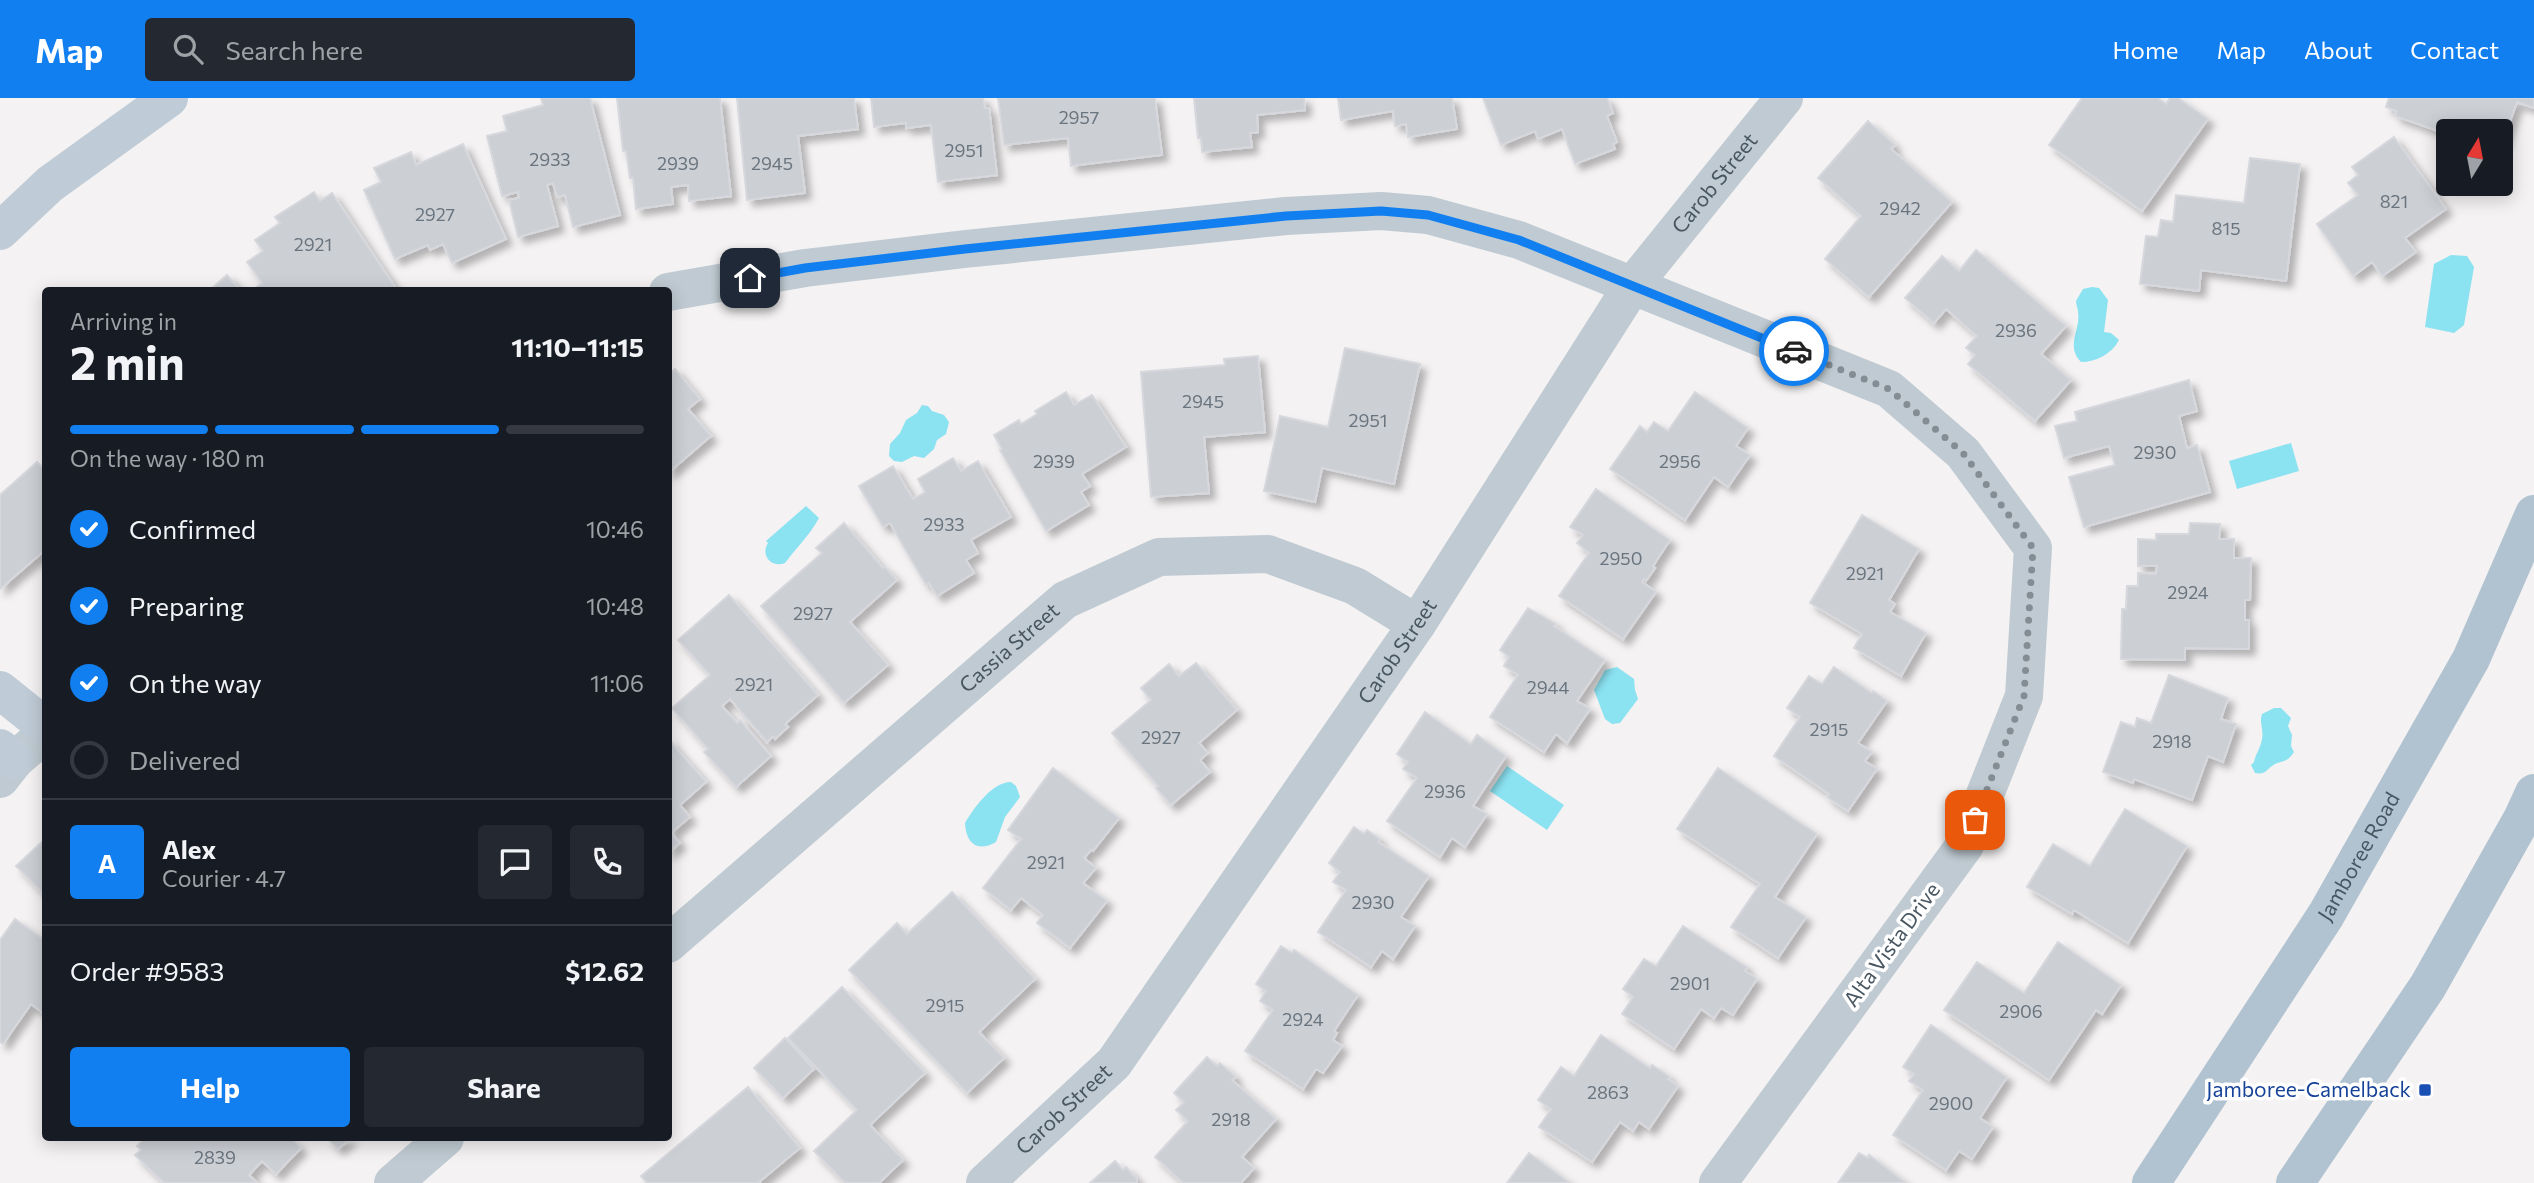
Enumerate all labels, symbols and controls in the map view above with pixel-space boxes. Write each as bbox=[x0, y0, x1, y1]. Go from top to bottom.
search box bbox=[145, 18, 635, 81]
text: Map bbox=[35, 29, 103, 70]
icon: search bbox=[169, 30, 207, 68]
text: Search here bbox=[225, 34, 363, 65]
text: Home bbox=[2113, 35, 2179, 64]
text: Map bbox=[2217, 35, 2266, 64]
text: About bbox=[2304, 35, 2372, 64]
text: Contact bbox=[2410, 35, 2499, 64]
house number: 2957 bbox=[1059, 106, 1099, 128]
north arrow bbox=[2436, 119, 2513, 196]
map controls bbox=[2436, 119, 2513, 196]
street label: Carob Street bbox=[1666, 127, 1762, 238]
house number: 2951 bbox=[945, 139, 983, 161]
house number: 2933 bbox=[529, 148, 571, 170]
house number: 2939 bbox=[657, 152, 699, 174]
house number: 2945 bbox=[751, 152, 793, 174]
house number: 821 bbox=[2380, 190, 2408, 212]
house number: 2942 bbox=[1879, 197, 1921, 219]
house number: 2927 bbox=[415, 203, 455, 225]
house number: 815 bbox=[2212, 217, 2240, 239]
house number: 2921 bbox=[294, 233, 332, 255]
pin bbox=[720, 248, 780, 308]
icon: home bbox=[731, 259, 769, 297]
text: Arriving in bbox=[70, 307, 177, 335]
courier bbox=[1759, 316, 1829, 386]
house number: 2936 bbox=[1995, 319, 2037, 341]
text: 11:10–11:15 bbox=[511, 331, 644, 362]
icon: car bbox=[1775, 332, 1813, 370]
text: 2 min bbox=[70, 333, 185, 389]
house number: 2945 bbox=[1182, 390, 1224, 412]
house number: 2951 bbox=[1349, 409, 1387, 431]
house number: 2930 bbox=[2134, 441, 2176, 463]
text: On the way · 180 m bbox=[70, 444, 265, 472]
house number: 2939 bbox=[1033, 450, 1075, 472]
house number: 2956 bbox=[1659, 450, 1701, 472]
icon: check bbox=[70, 510, 108, 548]
text: Confirmed bbox=[129, 513, 256, 544]
house number: 2933 bbox=[923, 513, 965, 535]
text: 10:46 bbox=[586, 515, 644, 543]
house number: 2950 bbox=[1600, 547, 1642, 569]
house number: 2921 bbox=[1846, 562, 1884, 584]
house number: 2924 bbox=[2167, 581, 2209, 603]
icon: check bbox=[70, 587, 108, 625]
text: Preparing bbox=[129, 590, 244, 621]
text: 10:48 bbox=[586, 592, 644, 620]
street label: Carob Street bbox=[1352, 593, 1441, 708]
street label: Cassia Street bbox=[953, 597, 1064, 697]
house number: 2927 bbox=[793, 602, 833, 624]
icon: check bbox=[70, 664, 108, 702]
text: On the way bbox=[129, 667, 262, 698]
text: 11:06 bbox=[590, 669, 644, 697]
house number: 2921 bbox=[735, 673, 773, 695]
house number: 2944 bbox=[1527, 676, 1569, 698]
house number: 2915 bbox=[1810, 718, 1848, 740]
house number: 2927 bbox=[1141, 726, 1181, 748]
house number: 2918 bbox=[2152, 730, 2192, 752]
text: Delivered bbox=[129, 744, 240, 775]
house number: 2936 bbox=[1424, 780, 1466, 802]
street label: Jamboree Road bbox=[2312, 787, 2404, 925]
pin bbox=[1945, 790, 2005, 850]
icon: bag bbox=[1956, 801, 1994, 839]
button: chat bbox=[478, 825, 552, 899]
button: phone bbox=[570, 825, 644, 899]
text: Alex bbox=[162, 833, 216, 864]
text: A bbox=[98, 847, 116, 878]
house number: 2921 bbox=[1027, 851, 1065, 873]
text: Courier · 4.7 bbox=[162, 864, 286, 892]
street label: Alta Vista Drive bbox=[1837, 877, 1944, 1011]
house number: 2930 bbox=[1352, 891, 1394, 913]
text: Order #9583 bbox=[70, 955, 224, 986]
text: $12.62 bbox=[565, 955, 644, 986]
house number: 2901 bbox=[1670, 972, 1710, 994]
house number: 2915 bbox=[926, 994, 964, 1016]
house number: 2906 bbox=[1999, 1000, 2043, 1022]
house number: 2924 bbox=[1282, 1008, 1324, 1030]
button: Help bbox=[70, 1047, 350, 1127]
button: Share bbox=[364, 1047, 644, 1127]
street label: Carob Street bbox=[1010, 1058, 1116, 1159]
place label: Jamboree-Camelback bbox=[2206, 1076, 2411, 1101]
house number: 2863 bbox=[1587, 1081, 1629, 1103]
marker: Jamboree-Camelback bbox=[2417, 1082, 2433, 1098]
house number: 2900 bbox=[1929, 1092, 1973, 1114]
house number: 2918 bbox=[1211, 1108, 1251, 1130]
house number: 2839 bbox=[194, 1146, 236, 1168]

